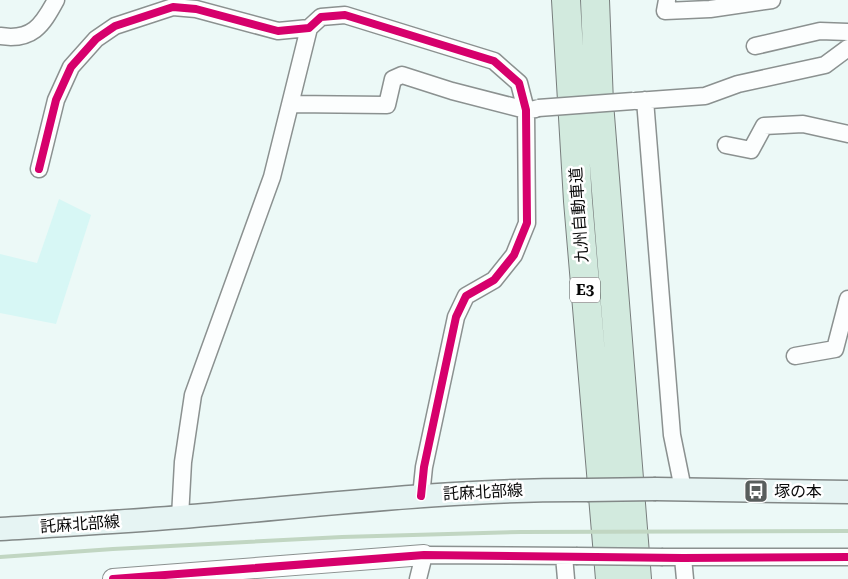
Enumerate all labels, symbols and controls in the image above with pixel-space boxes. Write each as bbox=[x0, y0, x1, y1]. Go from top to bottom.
street label: 九州自動車道 bbox=[566, 166, 592, 264]
road number: E3 bbox=[570, 278, 600, 302]
bus stop icon: 塚の本 bbox=[743, 478, 769, 504]
street label: 託麻北部線 bbox=[443, 480, 523, 504]
place label: 塚の本 bbox=[774, 482, 822, 501]
street label: 託麻北部線 bbox=[39, 512, 121, 536]

